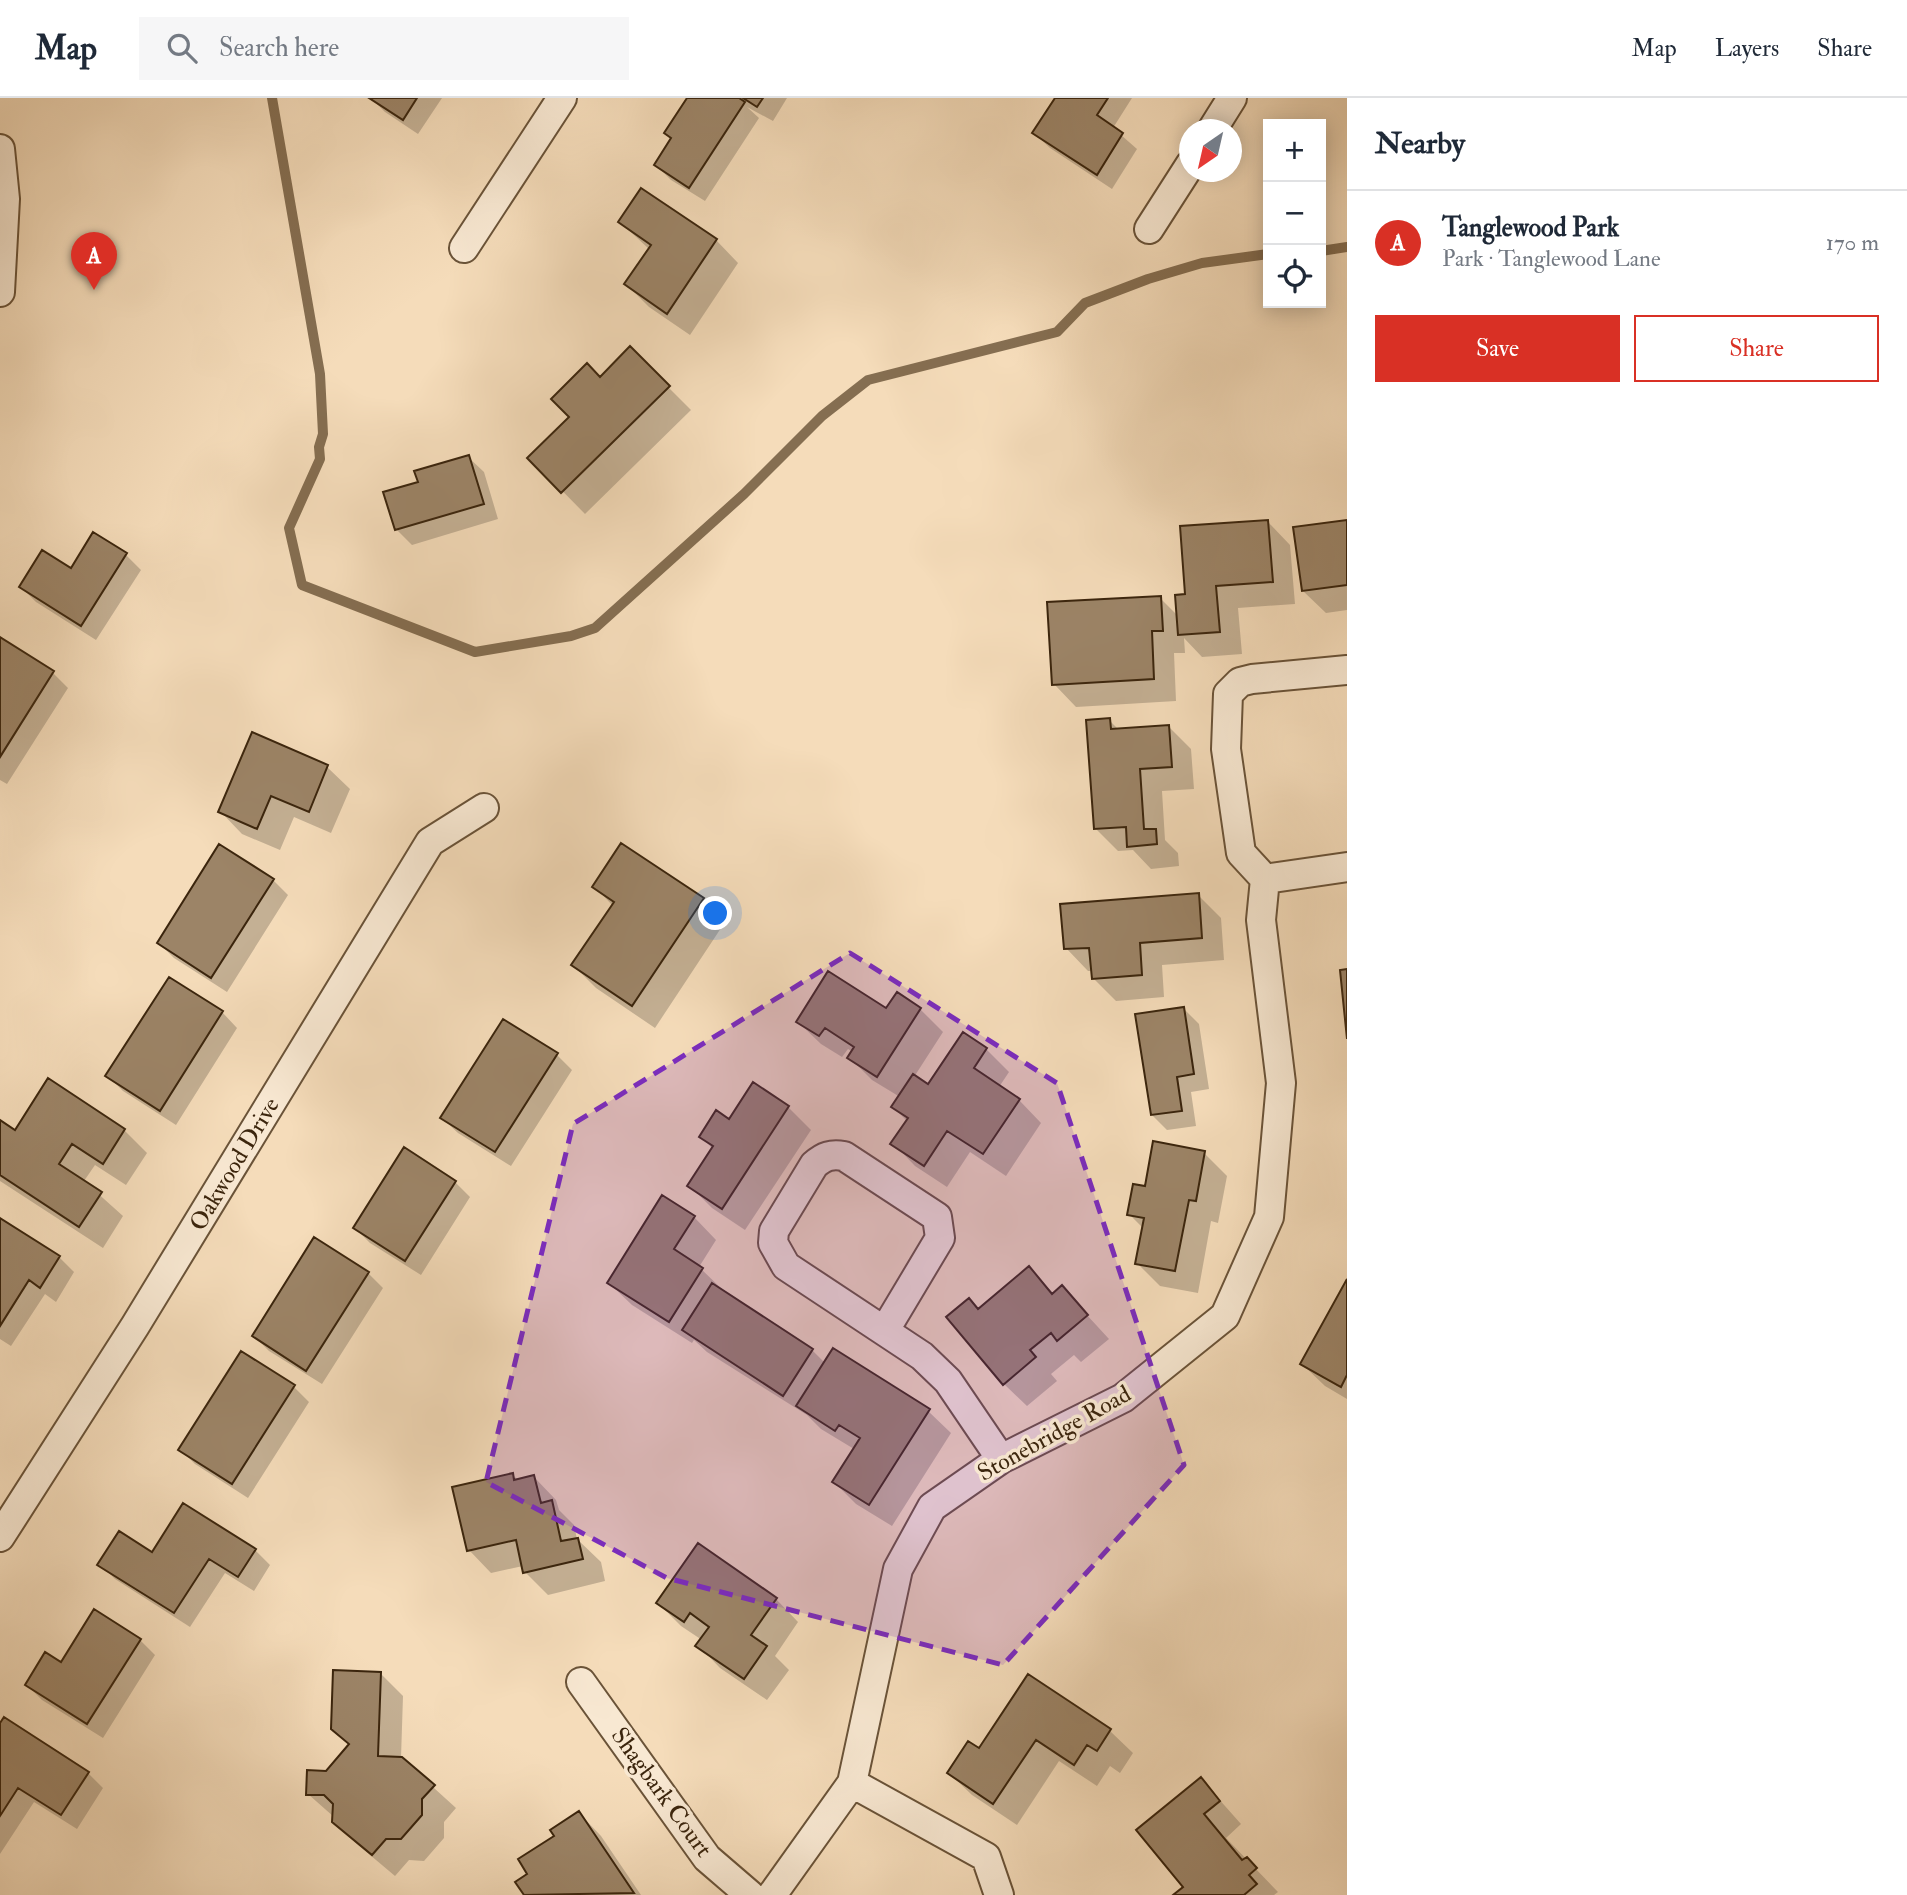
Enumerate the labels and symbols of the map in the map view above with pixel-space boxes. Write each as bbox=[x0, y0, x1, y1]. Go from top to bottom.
north arrow bbox=[1179, 119, 1242, 182]
pin: A bbox=[71, 232, 117, 290]
your location bbox=[698, 896, 732, 930]
street label: Oakwood Drive bbox=[182, 1092, 286, 1237]
street label: Stonebridge Road bbox=[972, 1378, 1137, 1488]
street label: Shagbark Court bbox=[604, 1721, 719, 1863]

